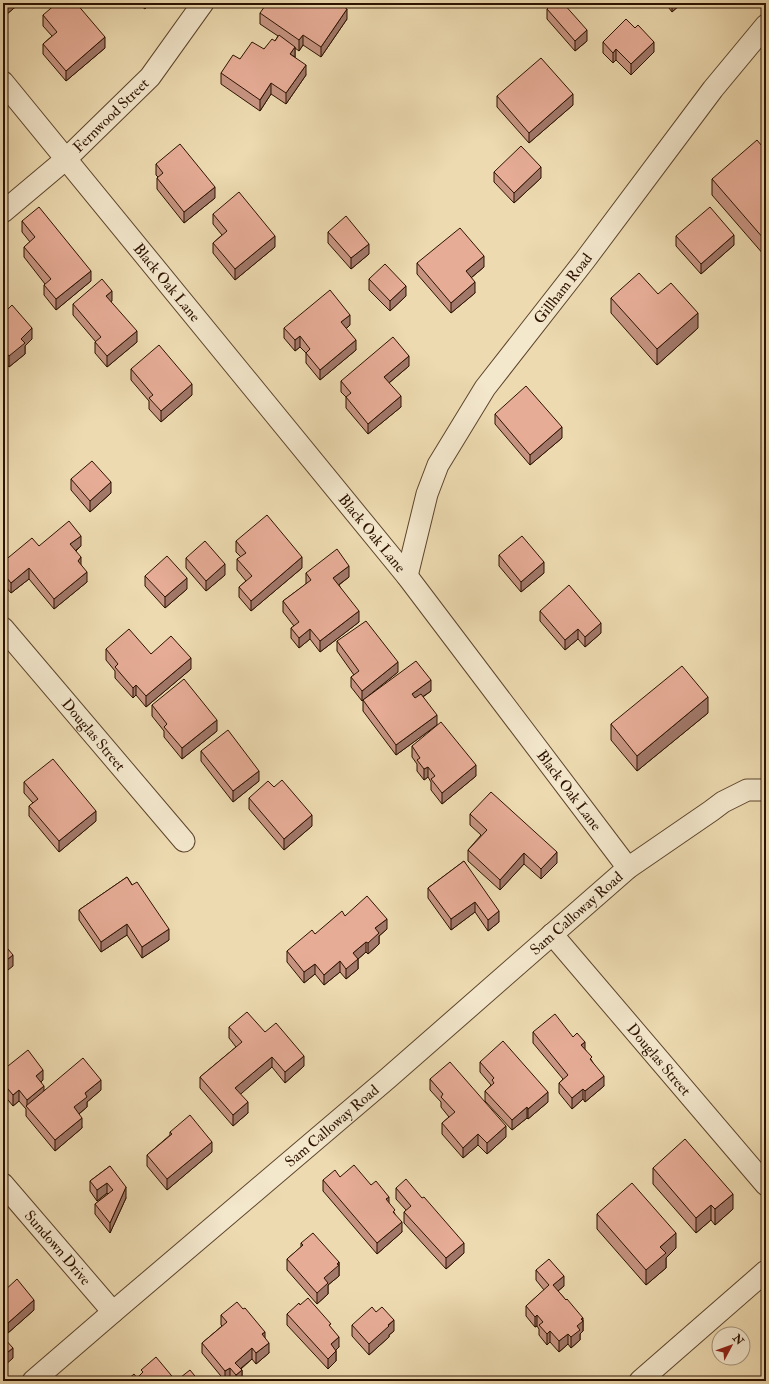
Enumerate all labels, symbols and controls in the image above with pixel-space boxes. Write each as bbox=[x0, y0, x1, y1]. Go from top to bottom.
street label: Fernwood Street bbox=[69, 74, 153, 157]
street label: Black Oak Lane bbox=[129, 239, 205, 326]
street label: Gillham Road bbox=[529, 249, 597, 328]
street label: Black Oak Lane bbox=[334, 490, 410, 576]
street label: Douglas Street bbox=[58, 695, 130, 775]
street label: Black Oak Lane bbox=[533, 746, 606, 834]
street label: Sam Calloway Road bbox=[526, 867, 627, 959]
street label: Douglas Street bbox=[623, 1019, 695, 1100]
street label: Sam Calloway Road bbox=[281, 1080, 383, 1171]
street label: Sundown Drive bbox=[20, 1206, 95, 1289]
north arrow bbox=[711, 1326, 751, 1366]
text: N bbox=[729, 1331, 747, 1349]

